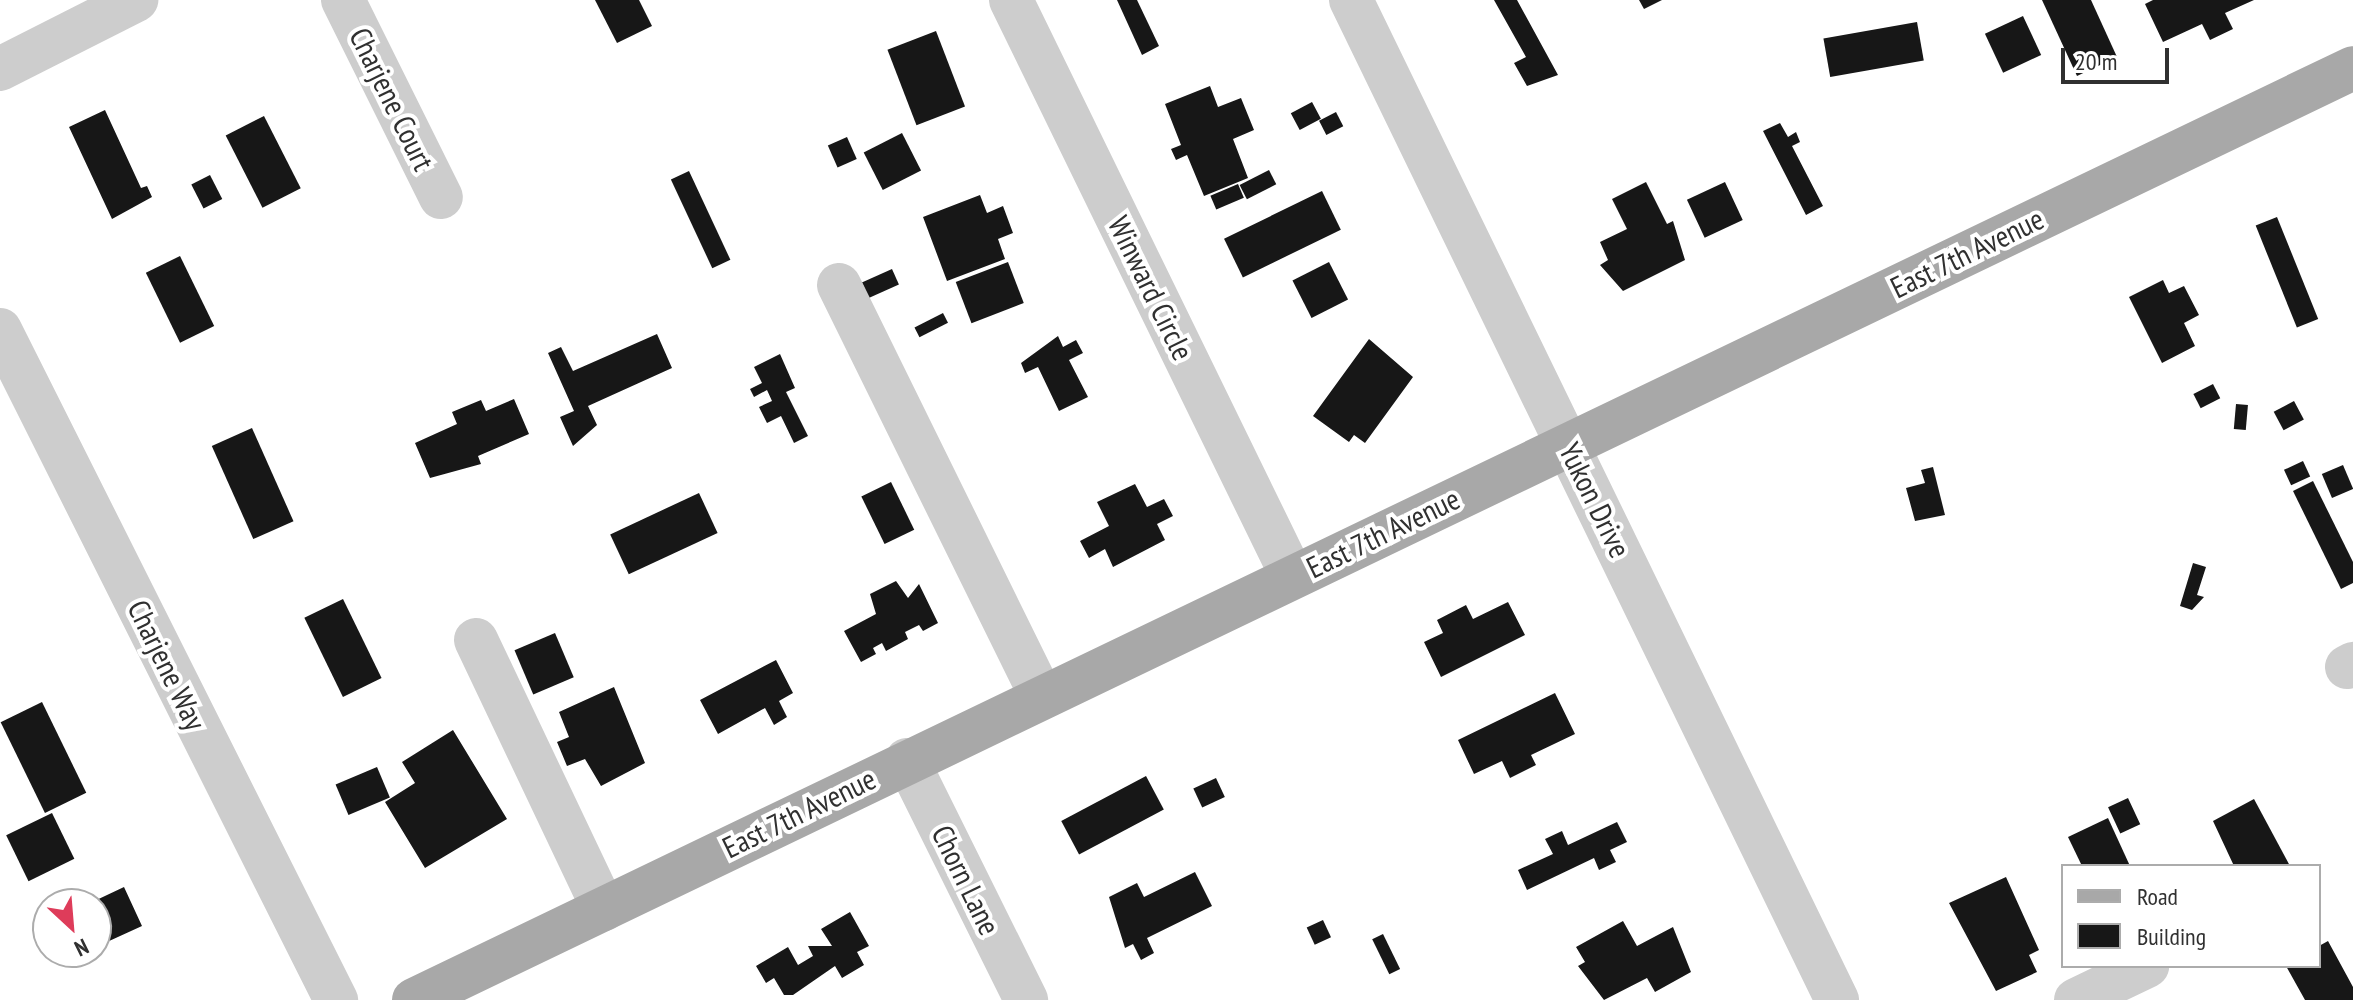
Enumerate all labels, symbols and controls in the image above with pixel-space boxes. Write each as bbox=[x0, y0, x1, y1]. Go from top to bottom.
street label: Charjene Court bbox=[342, 22, 442, 176]
scale bar bbox=[2065, 32, 2173, 82]
text: 20 m bbox=[2075, 46, 2117, 77]
street label: East 7th Avenue bbox=[1884, 200, 2050, 306]
street label: Winward Circle bbox=[1101, 210, 1201, 366]
street label: Yukon Drive bbox=[1552, 437, 1638, 563]
street label: East 7th Avenue bbox=[1300, 480, 1466, 586]
street label: Charjene Way bbox=[120, 594, 214, 736]
street label: East 7th Avenue bbox=[716, 760, 882, 866]
street label: Chorn Lane bbox=[924, 819, 1008, 941]
legend bbox=[2061, 864, 2321, 968]
text: Road bbox=[2137, 881, 2178, 912]
north arrow bbox=[32, 888, 112, 968]
text: Building bbox=[2137, 921, 2206, 952]
text: N bbox=[70, 933, 93, 963]

